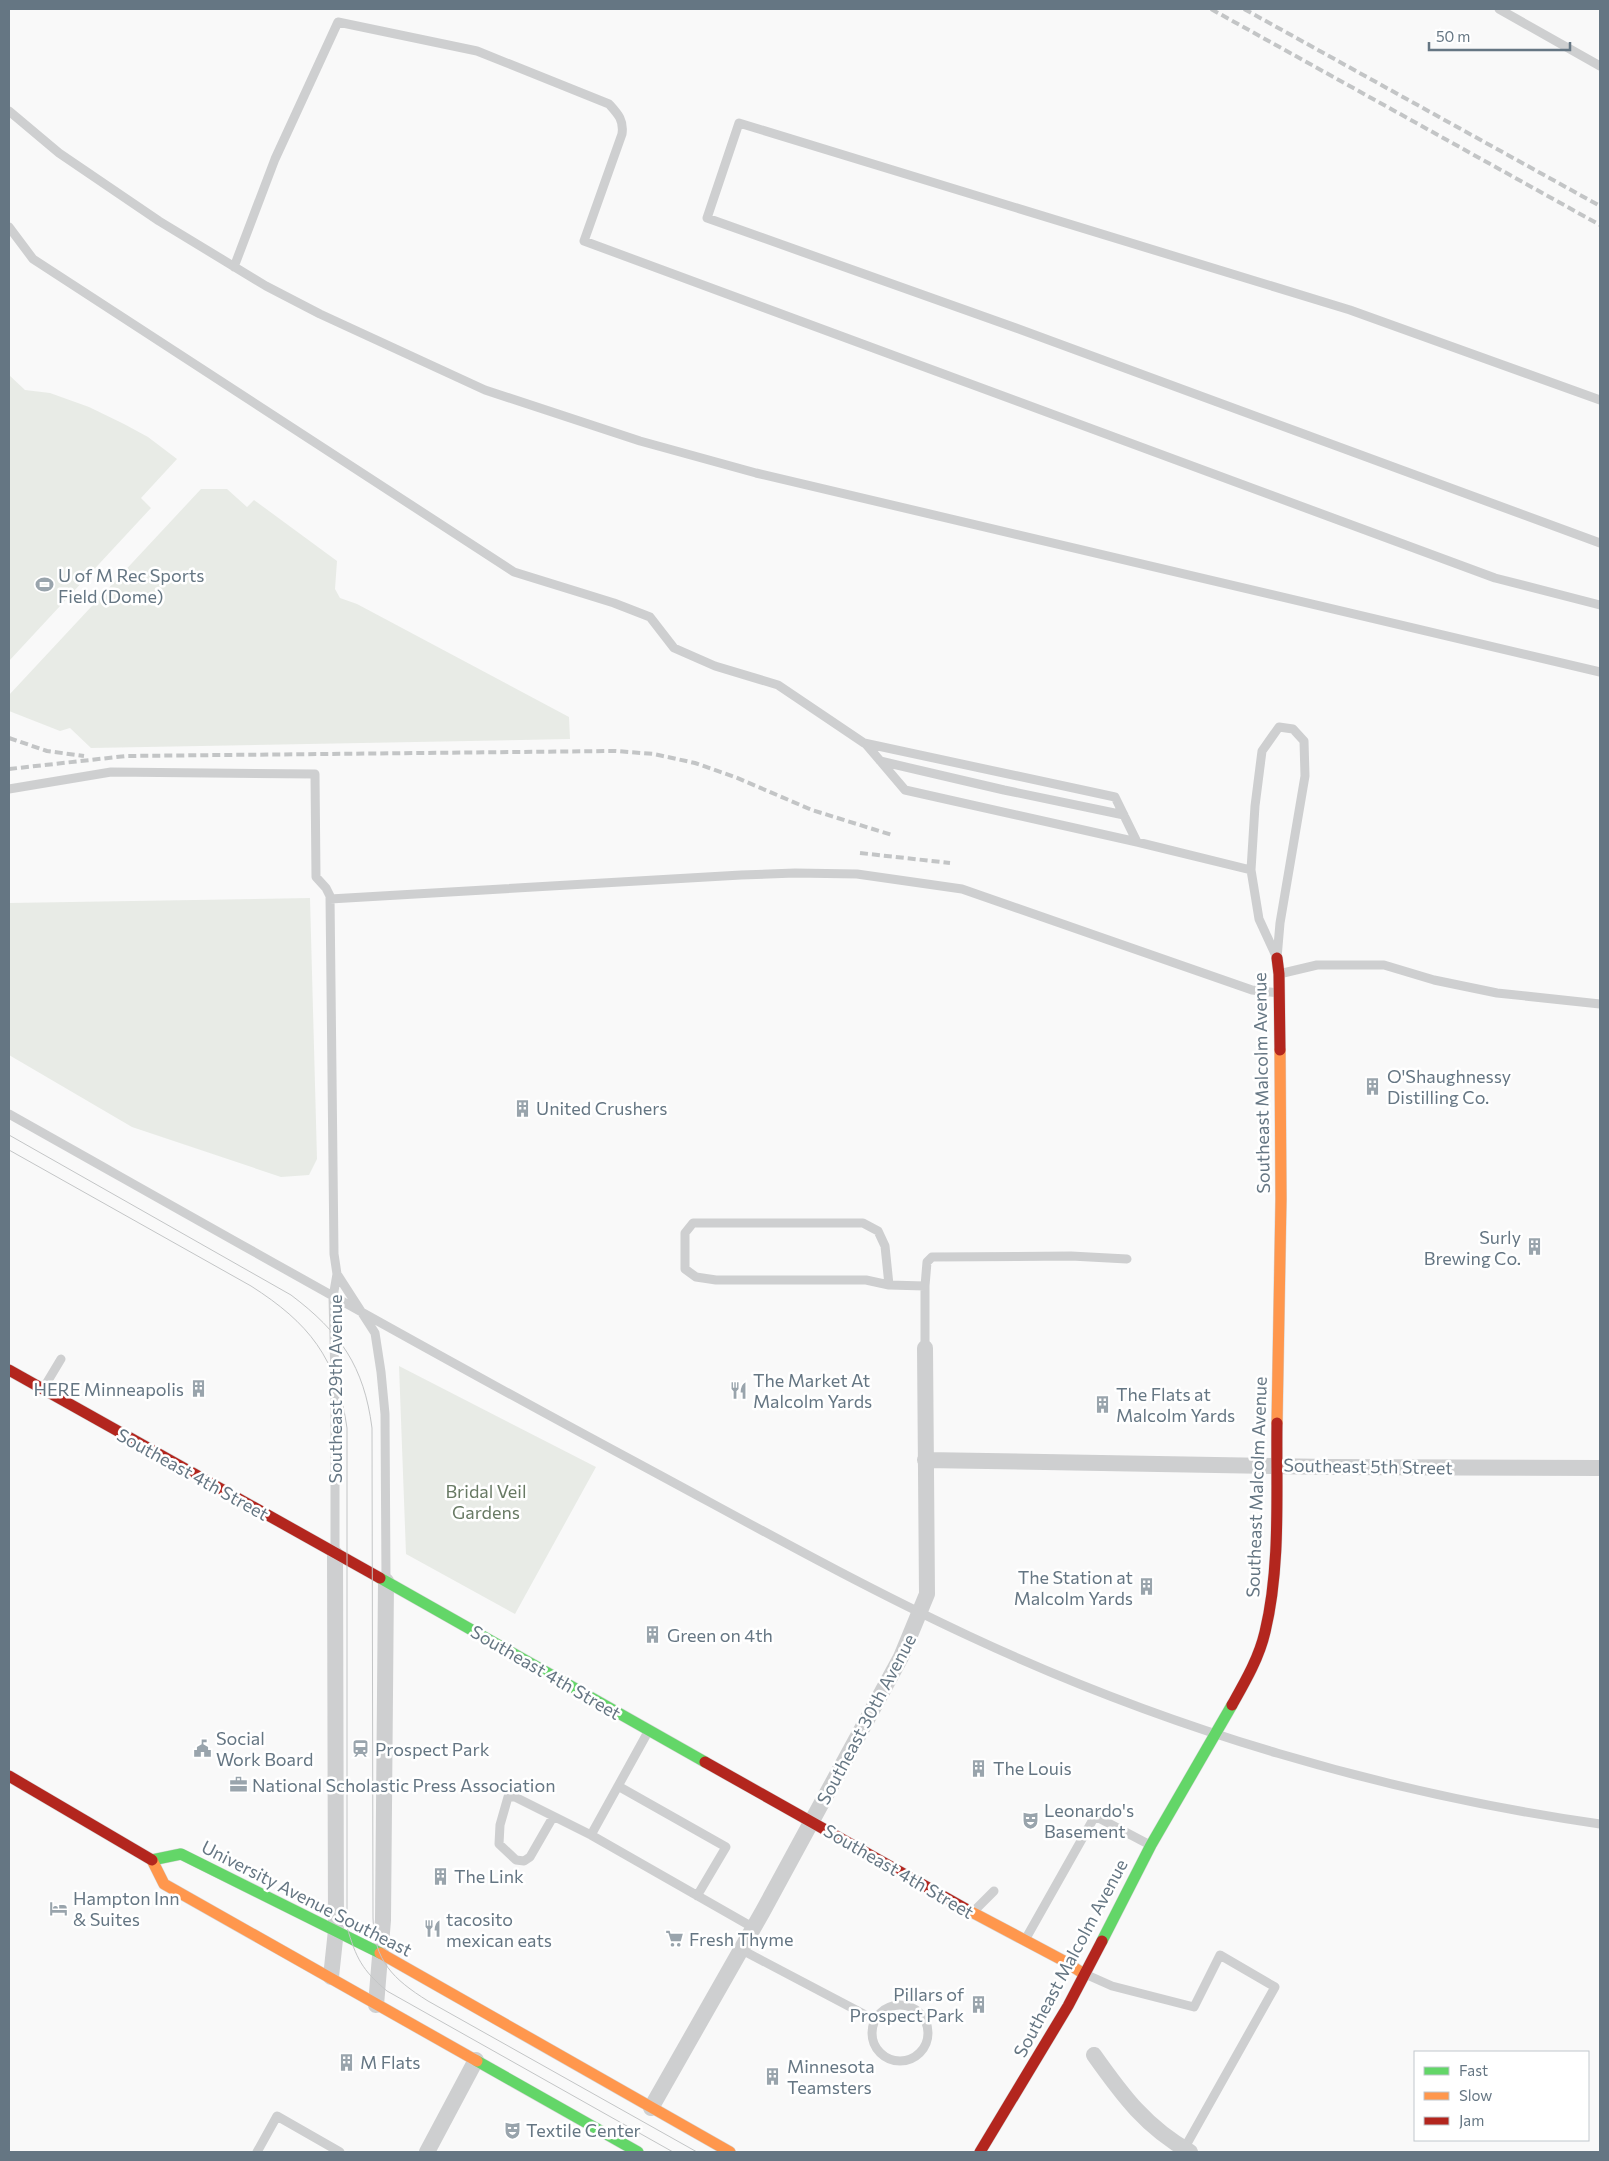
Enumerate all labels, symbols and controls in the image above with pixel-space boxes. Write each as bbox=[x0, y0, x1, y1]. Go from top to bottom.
scale bar bbox=[1429, 20, 1570, 52]
text: 50 m bbox=[1436, 27, 1470, 45]
place label: U of M Rec Sports Field (Dome) bbox=[58, 564, 205, 607]
sports icon: U of M Rec Sports Field (Dome) bbox=[34, 575, 54, 595]
street label: Southeast Malcolm Avenue bbox=[1248, 972, 1274, 1194]
place label: O'Shaughnessy Distilling Co. bbox=[1387, 1065, 1511, 1108]
building icon: O'Shaughnessy Distilling Co. bbox=[1363, 1076, 1383, 1096]
place label: United Crushers bbox=[536, 1097, 667, 1119]
building icon: United Crushers bbox=[512, 1098, 532, 1118]
place label: Surly Brewing Co. bbox=[1424, 1226, 1521, 1269]
building icon: Surly Brewing Co. bbox=[1525, 1237, 1545, 1257]
street label: Southeast 29th Avenue bbox=[324, 1295, 346, 1483]
place label: The Market At Malcolm Yards bbox=[753, 1369, 872, 1412]
street label: Southeast Malcolm Avenue bbox=[1241, 1376, 1271, 1598]
place label: HERE Minneapolis bbox=[33, 1378, 184, 1400]
building icon: HERE Minneapolis bbox=[188, 1379, 208, 1399]
restaurant icon: The Market At Malcolm Yards bbox=[729, 1380, 749, 1400]
place label: The Flats at Malcolm Yards bbox=[1116, 1383, 1235, 1426]
building icon: The Flats at Malcolm Yards bbox=[1092, 1394, 1112, 1414]
street label: Southeast 4th Street bbox=[113, 1423, 273, 1525]
street label: Southeast 5th Street bbox=[1283, 1454, 1453, 1478]
park label: Bridal Veil Gardens bbox=[445, 1480, 527, 1523]
place label: The Station at Malcolm Yards bbox=[1014, 1566, 1133, 1609]
building icon: The Station at Malcolm Yards bbox=[1137, 1577, 1157, 1597]
street label: Southeast 4th Street bbox=[467, 1620, 625, 1724]
place label: Green on 4th bbox=[667, 1624, 773, 1646]
building icon: Green on 4th bbox=[643, 1625, 663, 1645]
street label: Southeast 30th Avenue bbox=[812, 1630, 920, 1808]
place label: Social Work Board bbox=[216, 1727, 313, 1770]
public building icon: Social Work Board bbox=[192, 1738, 212, 1758]
place label: Prospect Park bbox=[375, 1738, 490, 1760]
station icon: Prospect Park bbox=[351, 1739, 371, 1759]
place label: The Louis bbox=[993, 1757, 1072, 1779]
building icon: The Louis bbox=[969, 1758, 989, 1778]
place label: National Scholastic Press Association bbox=[252, 1774, 556, 1796]
office icon: National Scholastic Press Association bbox=[228, 1775, 248, 1795]
place label: Leonardo's Basement bbox=[1044, 1799, 1134, 1842]
theatre icon: Leonardo's Basement bbox=[1020, 1810, 1040, 1830]
street label: Southeast 4th Street bbox=[820, 1819, 978, 1923]
street label: University Avenue Southeast bbox=[198, 1835, 416, 1961]
street label: Southeast Malcolm Avenue bbox=[1008, 1855, 1132, 2061]
place label: The Link bbox=[454, 1865, 524, 1887]
building icon: The Link bbox=[430, 1866, 450, 1886]
place label: Hampton Inn & Suites bbox=[73, 1887, 180, 1930]
hotel icon: Hampton Inn & Suites bbox=[49, 1898, 69, 1918]
place label: tacosito mexican eats bbox=[446, 1908, 552, 1951]
restaurant icon: tacosito mexican eats bbox=[422, 1919, 442, 1939]
place label: Fresh Thyme bbox=[689, 1928, 794, 1950]
supermarket icon: Fresh Thyme bbox=[665, 1929, 685, 1949]
place label: Pillars of Prospect Park bbox=[850, 1983, 965, 2026]
building icon: Pillars of Prospect Park bbox=[968, 1994, 988, 2014]
place label: M Flats bbox=[360, 2051, 421, 2073]
legend bbox=[1414, 2051, 1589, 2141]
building icon: M Flats bbox=[336, 2052, 356, 2072]
place label: Minnesota Teamsters bbox=[787, 2055, 875, 2098]
text: Fast bbox=[1459, 2061, 1488, 2079]
building icon: Minnesota Teamsters bbox=[763, 2066, 783, 2086]
text: Slow bbox=[1459, 2086, 1492, 2104]
text: Jam bbox=[1459, 2111, 1484, 2129]
place label: Textile Center bbox=[526, 2119, 641, 2141]
theatre icon: Textile Center bbox=[502, 2120, 522, 2140]

